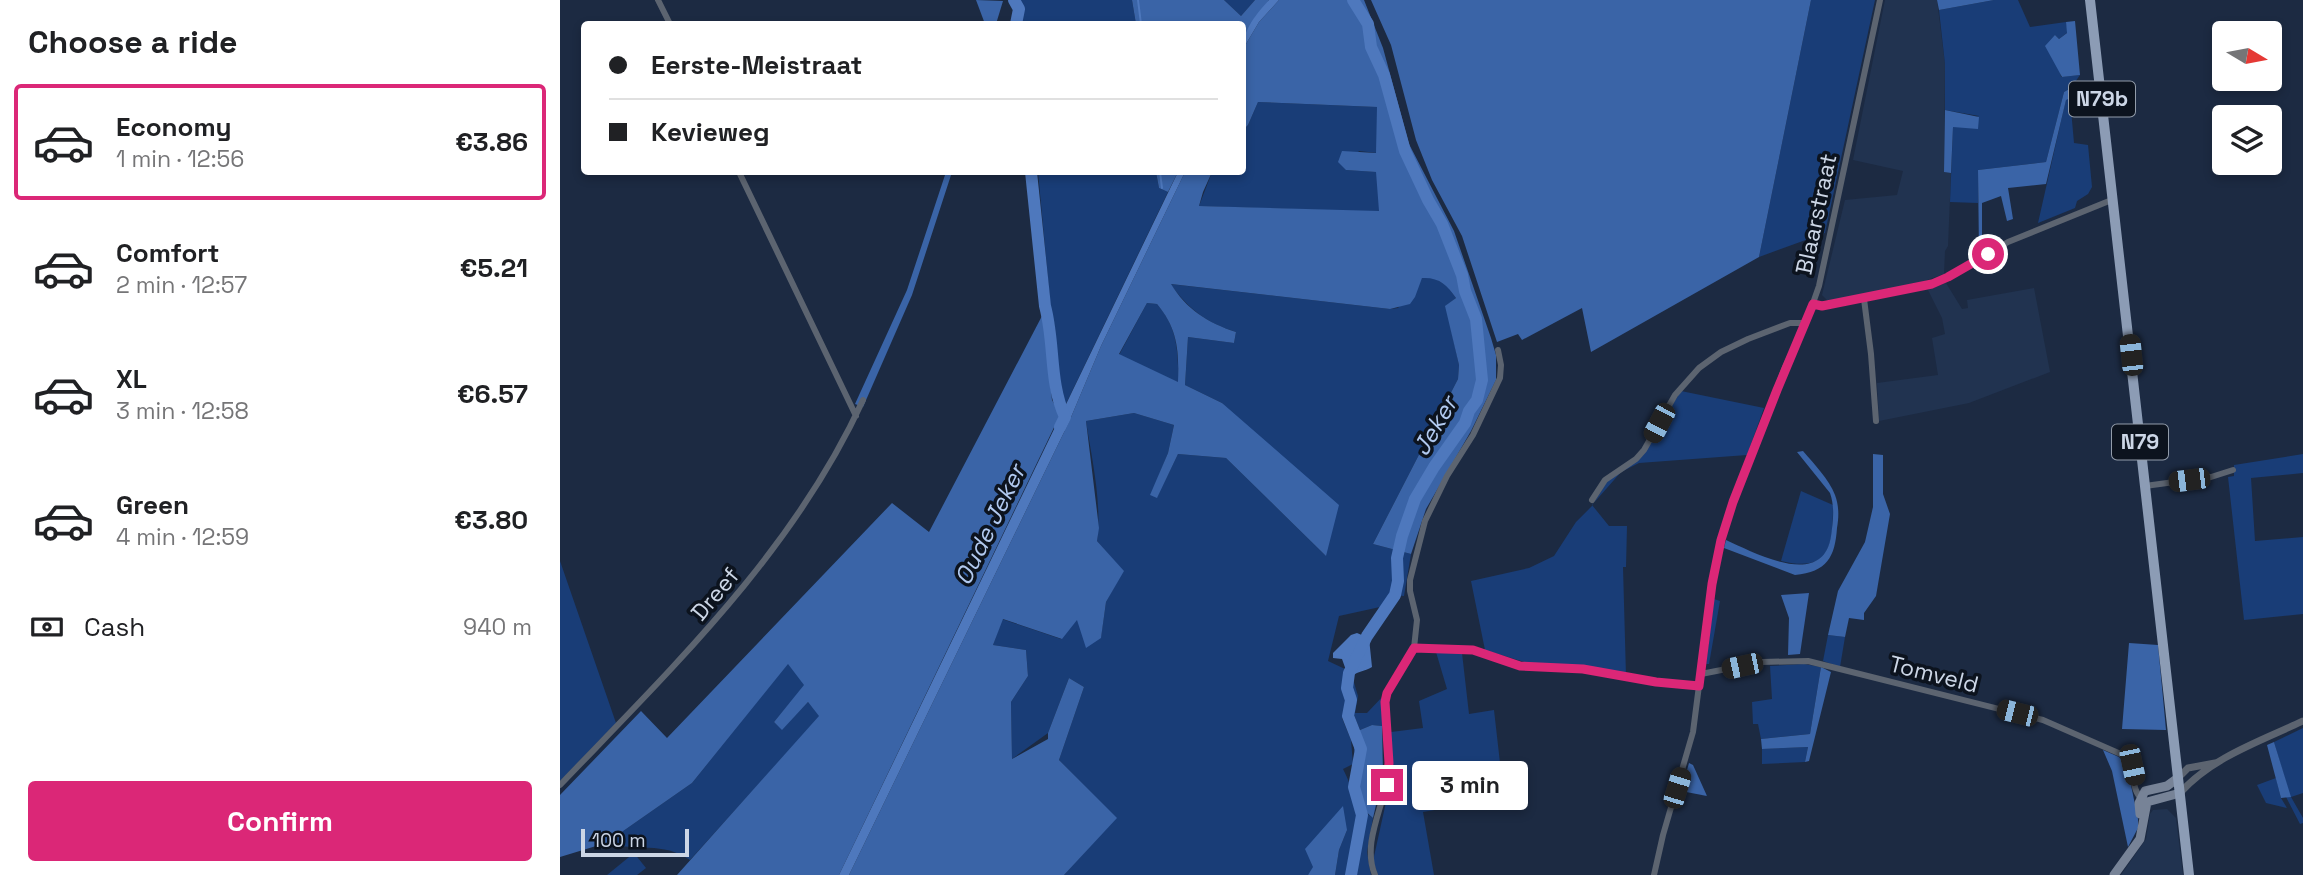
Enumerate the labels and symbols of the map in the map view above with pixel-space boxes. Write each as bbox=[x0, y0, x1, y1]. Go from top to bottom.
north arrow bbox=[2212, 21, 2282, 91]
road number: N79b bbox=[2069, 82, 2135, 116]
street label: Blaarstraat bbox=[1789, 151, 1843, 277]
route start bbox=[1972, 238, 2004, 270]
car bbox=[2119, 333, 2144, 377]
water label: Jeker bbox=[1405, 388, 1465, 461]
car bbox=[1640, 400, 1679, 446]
road number: N79 bbox=[2112, 424, 2168, 460]
water label: Oude Jeker bbox=[947, 457, 1033, 590]
car bbox=[2167, 467, 2212, 493]
street label: Dreef bbox=[684, 561, 746, 627]
street label: Tomveld bbox=[1886, 648, 1982, 700]
car bbox=[1720, 651, 1765, 681]
car bbox=[1995, 698, 2040, 728]
car bbox=[2118, 742, 2147, 788]
callout: 3 min bbox=[1412, 760, 1527, 810]
car bbox=[1661, 765, 1694, 811]
route end bbox=[1371, 769, 1403, 801]
scale bar bbox=[581, 826, 690, 858]

